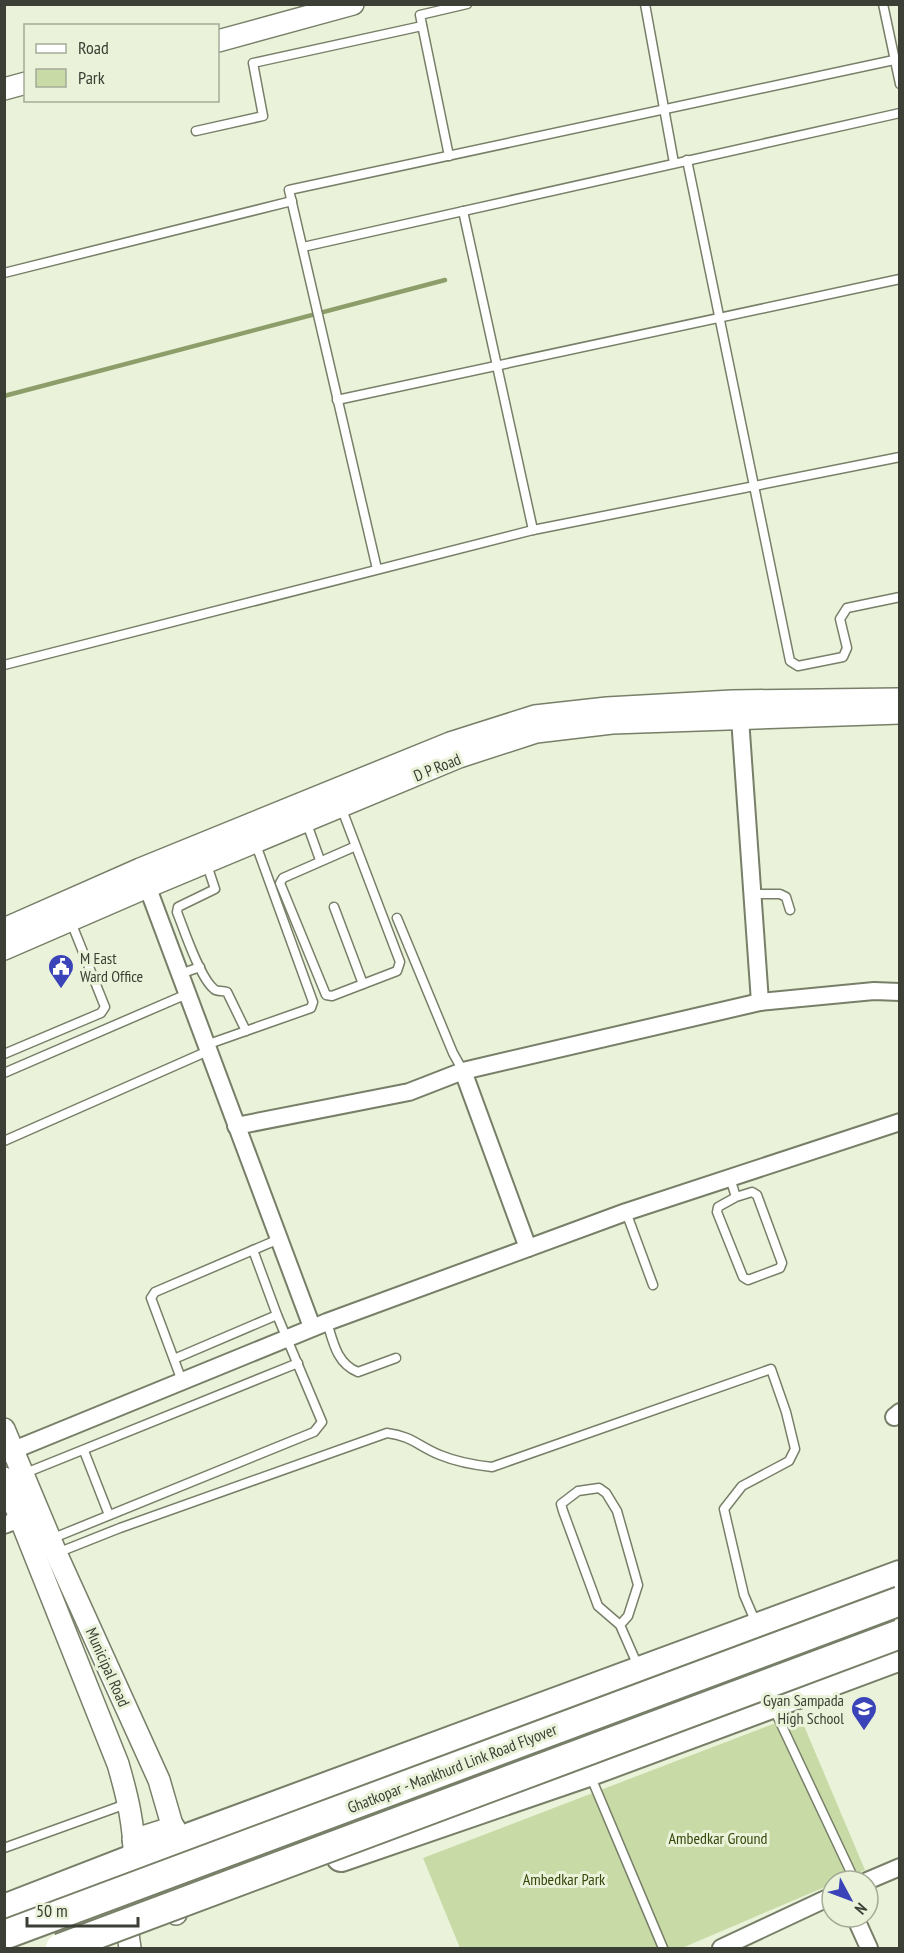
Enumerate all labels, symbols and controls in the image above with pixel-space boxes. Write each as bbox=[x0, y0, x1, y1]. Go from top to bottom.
legend bbox=[24, 24, 219, 102]
text: Road bbox=[78, 36, 109, 59]
text: Park bbox=[78, 66, 105, 89]
street label: D P Road bbox=[410, 748, 464, 785]
place label: M East Ward Office bbox=[80, 948, 143, 986]
public building icon: M East Ward Office bbox=[46, 952, 76, 990]
street label: Municipal Road bbox=[82, 1624, 134, 1710]
place label: Gyan Sampada High School bbox=[763, 1690, 844, 1728]
school or university icon: Gyan Sampada High School bbox=[849, 1694, 879, 1732]
street label: Ghatkopar - Mankhurd Link Road Flyover bbox=[345, 1719, 560, 1817]
park label: Ambedkar Ground bbox=[669, 1828, 768, 1848]
park label: Ambedkar Park bbox=[523, 1869, 606, 1889]
north arrow bbox=[820, 1869, 880, 1929]
scale bar bbox=[27, 1890, 138, 1928]
text: 50 m bbox=[36, 1899, 68, 1922]
text: N bbox=[851, 1899, 872, 1919]

